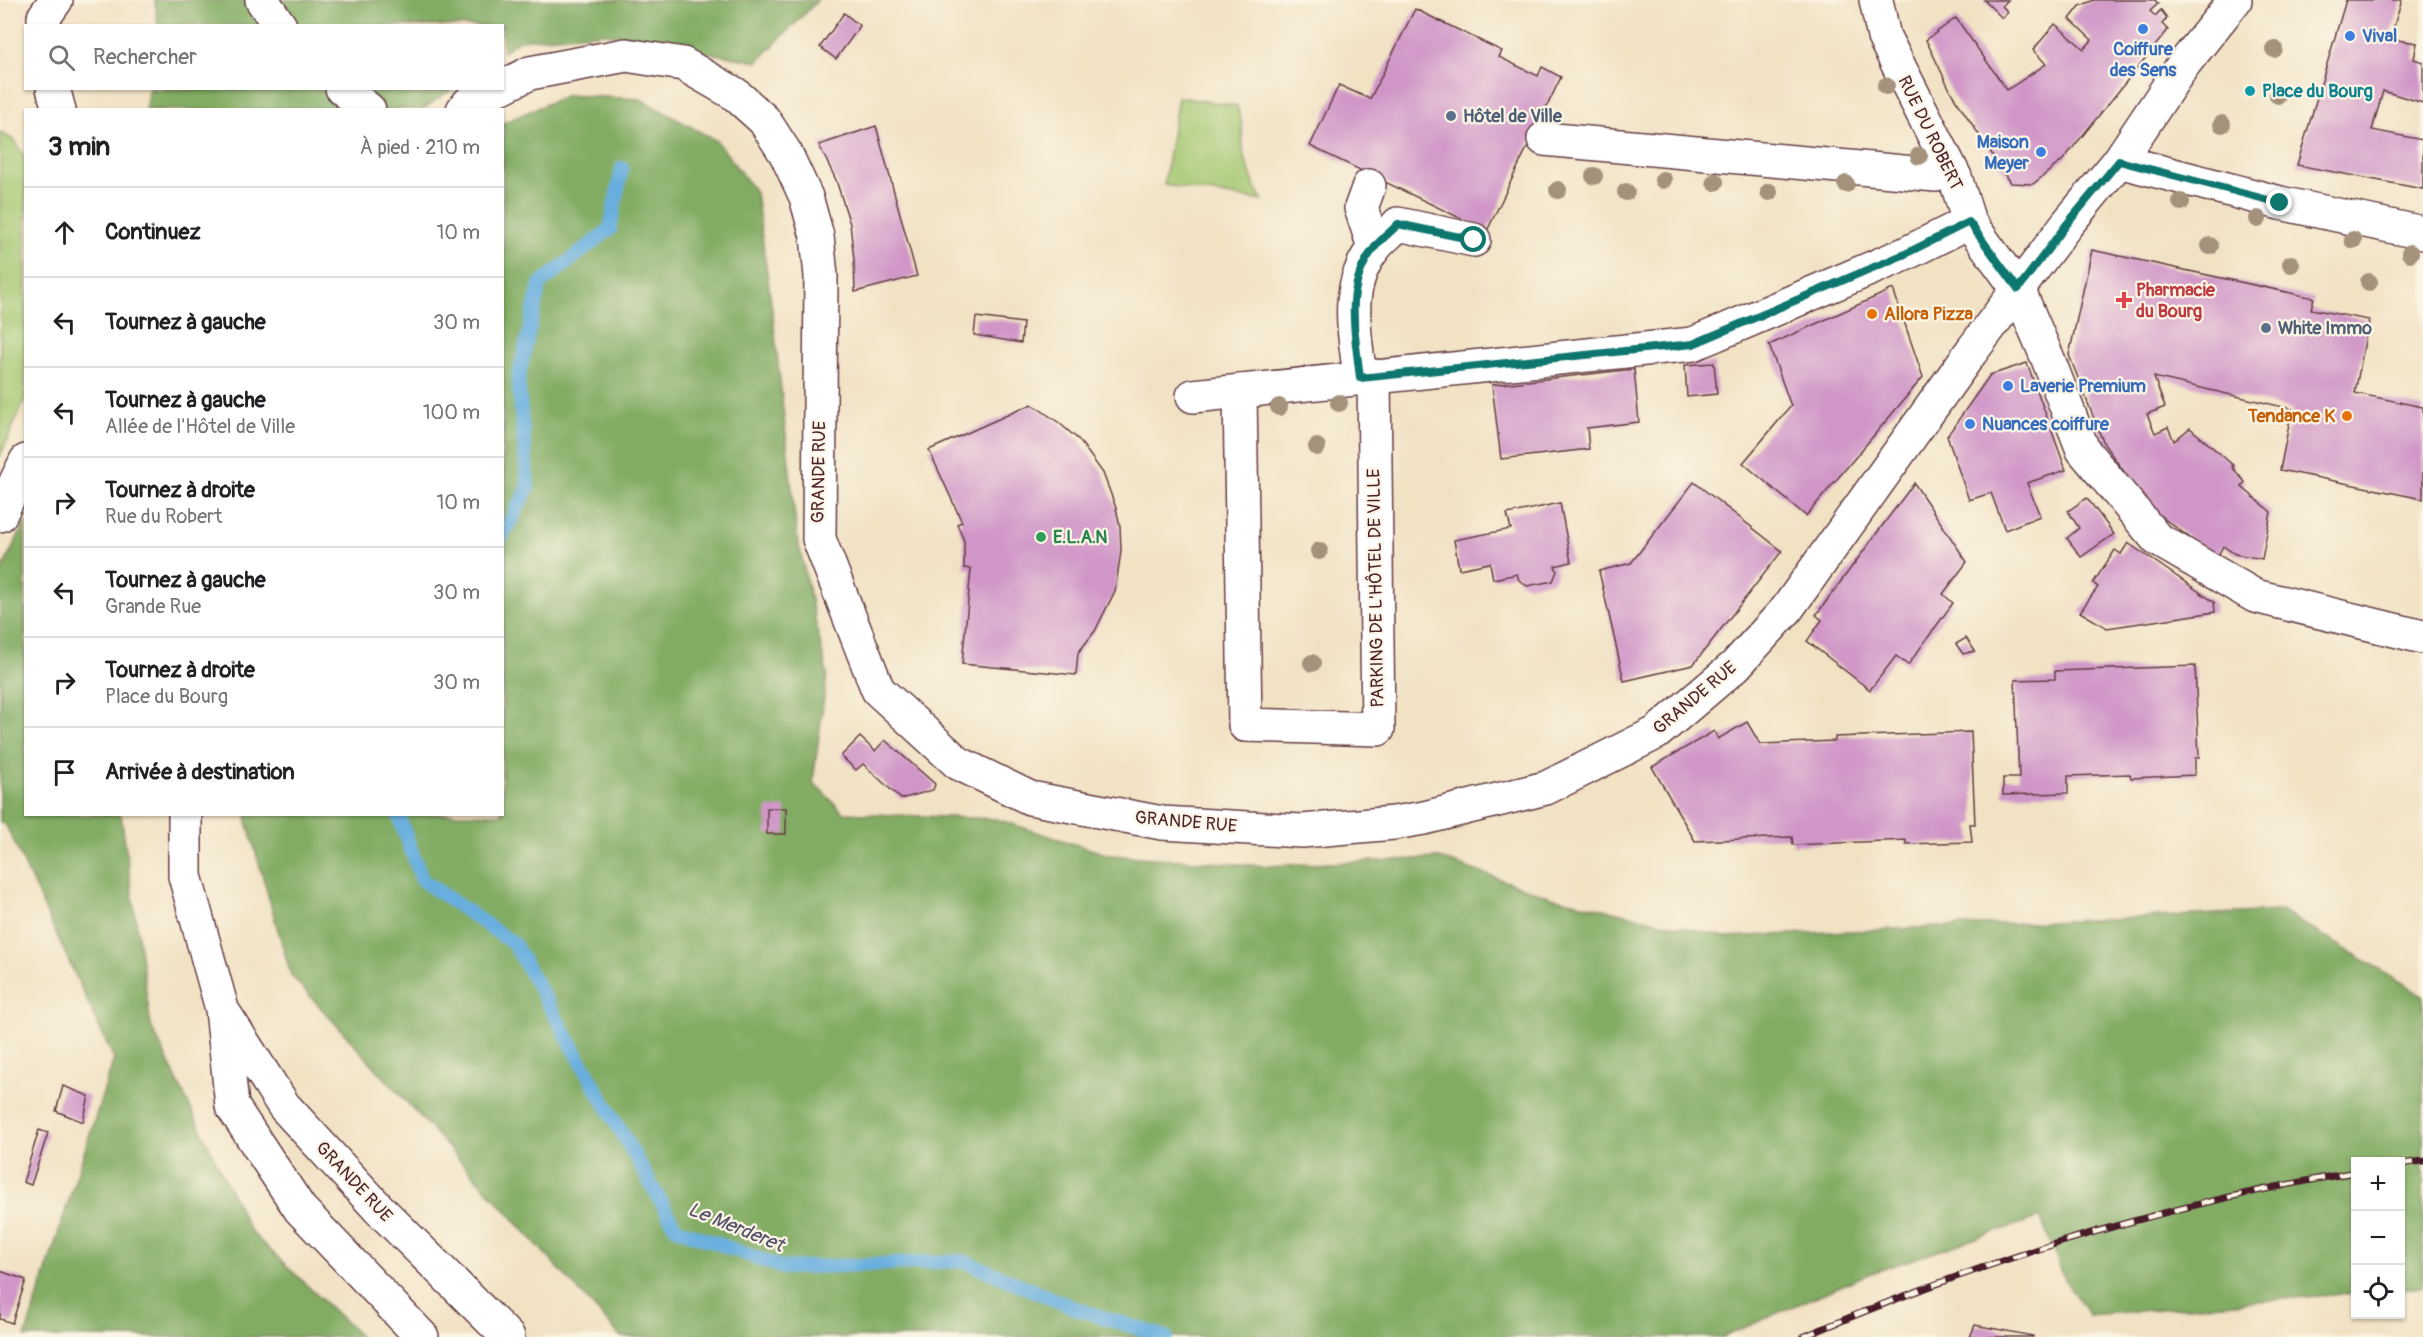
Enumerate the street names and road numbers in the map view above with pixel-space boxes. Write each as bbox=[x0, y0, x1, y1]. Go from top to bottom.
street label: RUE DU ROBERT bbox=[1892, 72, 1968, 194]
street label: GRANDE RUE bbox=[807, 421, 831, 523]
street label: PARKING DE L'HÔTEL DE VILLE bbox=[1362, 468, 1390, 708]
street label: GRANDE RUE bbox=[1648, 656, 1742, 740]
street label: GRANDE RUE bbox=[1134, 806, 1238, 838]
street label: GRANDE RUE bbox=[311, 1137, 397, 1227]

